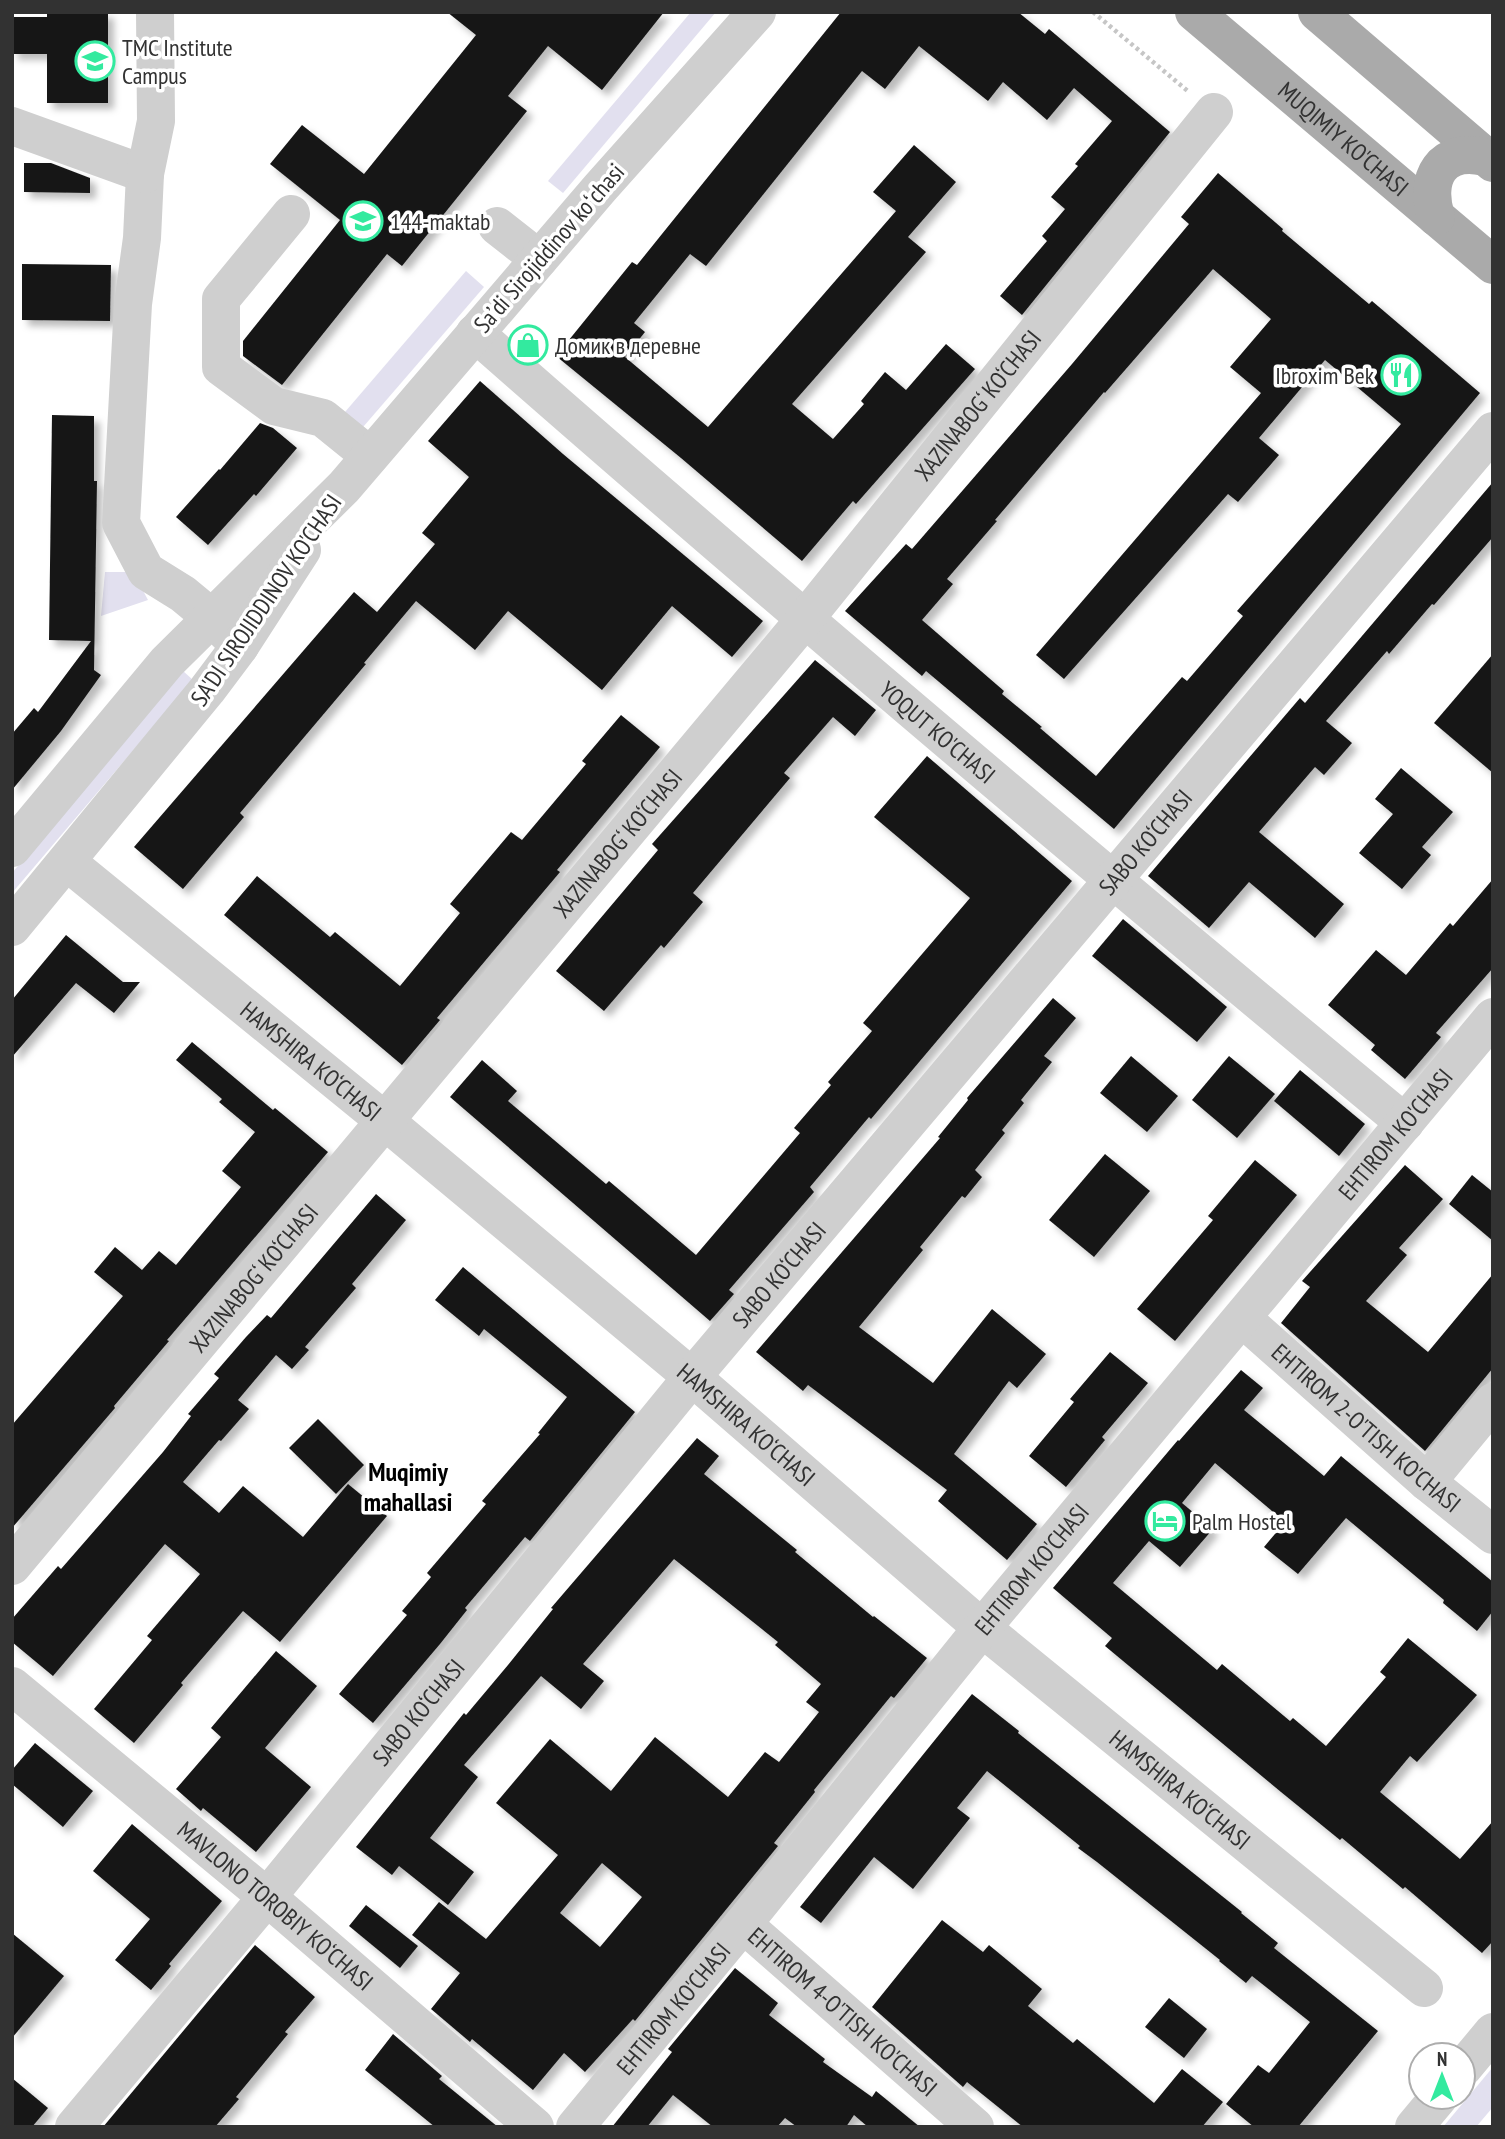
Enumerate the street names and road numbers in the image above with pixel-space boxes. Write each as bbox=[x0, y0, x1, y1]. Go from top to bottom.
street label: MUQIMIY KO'CHASI bbox=[1272, 75, 1415, 203]
street label: Saʼdi Sirojiddinov koʻchasi bbox=[467, 157, 631, 339]
street label: XAZINABOG‘ KO‘CHASI bbox=[908, 324, 1048, 487]
street label: SA'DI SIROJIDDINOV KO'CHASI bbox=[184, 488, 348, 712]
street label: YOQUT KO'CHASI bbox=[873, 674, 1002, 790]
street label: XAZINABOG‘ KO‘CHASI bbox=[546, 762, 689, 924]
street label: SABO KO‘CHASI bbox=[1092, 783, 1199, 901]
street label: HAMSHIRA KO‘CHASI bbox=[234, 994, 388, 1128]
street label: EHTIROM KO'CHASI bbox=[1331, 1062, 1459, 1206]
street label: XAZINABOG‘ KO‘CHASI bbox=[182, 1197, 325, 1358]
street label: SABO KO‘CHASI bbox=[725, 1215, 832, 1334]
street label: EHTIROM 2-O'TISH KO'CHASI bbox=[1266, 1336, 1468, 1519]
street label: HAMSHIRA KO‘CHASI bbox=[671, 1356, 822, 1493]
street label: EHTIROM KO'CHASI bbox=[967, 1497, 1095, 1641]
street label: SABO KO‘CHASI bbox=[365, 1652, 471, 1772]
street label: HAMSHIRA KO‘CHASI bbox=[1103, 1723, 1257, 1856]
street label: MAVLONO TOROBIY KO‘CHASI bbox=[171, 1814, 380, 1997]
street label: EHTIROM 4-O'TISH KO'CHASI bbox=[742, 1920, 944, 2103]
street label: EHTIROM KO'CHASI bbox=[609, 1936, 737, 2081]

